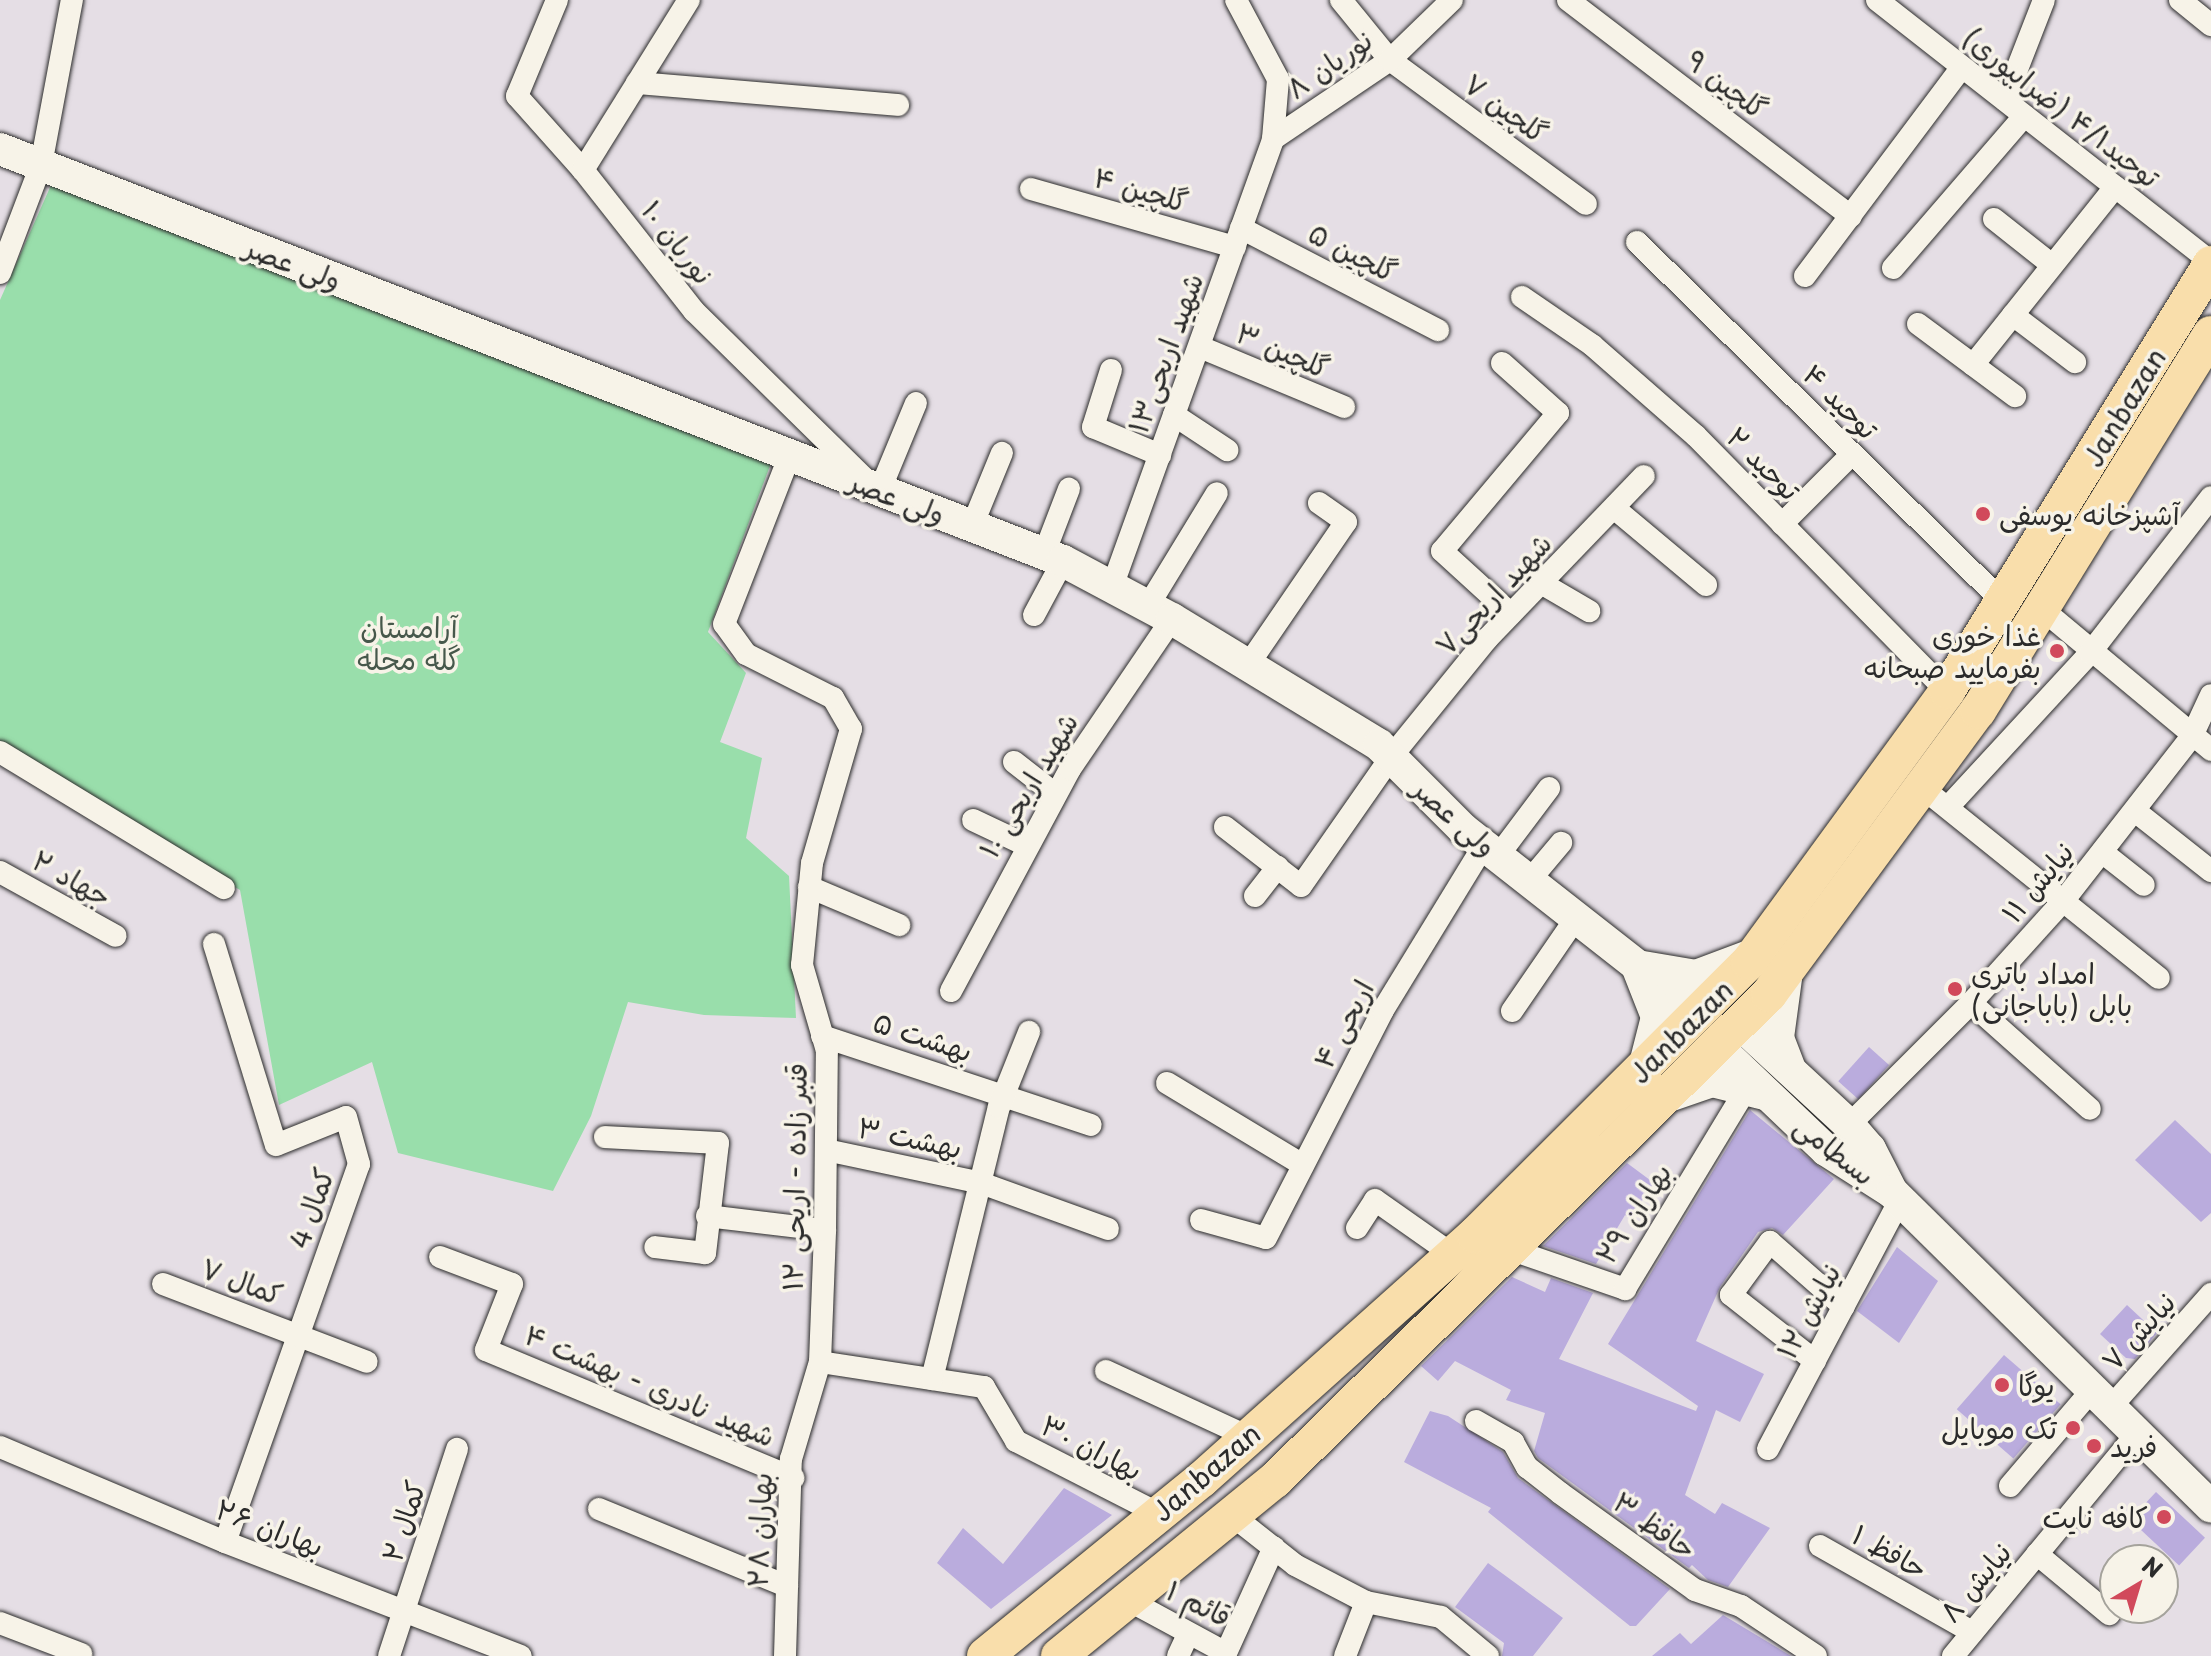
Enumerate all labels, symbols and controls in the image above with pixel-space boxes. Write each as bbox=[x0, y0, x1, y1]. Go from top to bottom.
street label: توحید۴/۱ (ضرابپوری) bbox=[1957, 20, 2167, 194]
street label: نوریان ۸ bbox=[1280, 23, 1378, 105]
street label: گلچین ۹ bbox=[1680, 43, 1774, 125]
street label: گلچین ۷ bbox=[1458, 66, 1554, 150]
street label: گلچین ۴ bbox=[1090, 160, 1192, 218]
street label: نوریان ۱۰ bbox=[635, 194, 721, 290]
street label: گلچین ۵ bbox=[1303, 216, 1403, 288]
street label: ولی عصر bbox=[240, 229, 346, 297]
street label: شهید اریحی۱۳ bbox=[1121, 268, 1209, 438]
street label: گلچین ۳ bbox=[1231, 315, 1335, 385]
street label: Janbazan bbox=[2076, 342, 2172, 472]
street label: توحید ۴ bbox=[1797, 357, 1885, 445]
street label: توحید ۲ bbox=[1720, 419, 1808, 507]
street label: ولی عصر bbox=[844, 463, 950, 531]
place label: آشپزخانه یوسفی bbox=[1999, 497, 2180, 531]
marker: آشپزخانه یوسفی bbox=[1974, 505, 1992, 523]
street label: شهید اریحی۷ bbox=[1428, 526, 1558, 662]
park label: آرامستان گله محله bbox=[357, 610, 461, 676]
place label: غذا خوری بفرمایید صبحانه bbox=[1863, 618, 2041, 684]
marker: غذا خوری بفرمایید صبحانه bbox=[2048, 642, 2066, 660]
street label: شهید اریحی ۱۰ bbox=[972, 706, 1084, 864]
street label: ولی عصر bbox=[1406, 771, 1504, 863]
street label: نیایش ۱۱ bbox=[1994, 835, 2080, 929]
street label: جهاد ۲ bbox=[27, 843, 117, 913]
place label: امداد باتری بابل (باباجانی) bbox=[1971, 956, 2132, 1022]
street label: Janbazan bbox=[1622, 972, 1740, 1090]
street label: اریحی ۴ bbox=[1306, 974, 1380, 1074]
marker: امداد باتری بابل (باباجانی) bbox=[1946, 980, 1964, 998]
street label: بهشت ۵ bbox=[869, 1004, 977, 1068]
street label: قنبر زاده - اریحی ۱۲ bbox=[775, 1063, 813, 1291]
street label: بسطامی bbox=[1788, 1108, 1882, 1192]
street label: بهشت ۳ bbox=[855, 1110, 965, 1164]
street label: بهاران ۲۹ bbox=[1588, 1156, 1678, 1270]
street label: کمال 4 bbox=[282, 1163, 340, 1253]
street label: کمال ۷ bbox=[197, 1251, 287, 1311]
street label: نیایش ۱۲ bbox=[1769, 1258, 1847, 1364]
street label: نیایش ۷ bbox=[2094, 1285, 2182, 1377]
street label: شهید نادری - بهشت ۴ bbox=[520, 1317, 780, 1453]
place label: یوگا bbox=[2018, 1368, 2055, 1402]
marker: یوگا bbox=[1993, 1376, 2011, 1394]
street label: بهاران ۳۰ bbox=[1036, 1407, 1148, 1487]
place label: تک موبایل bbox=[1941, 1411, 2057, 1445]
street label: Janbazan bbox=[1145, 1416, 1267, 1528]
marker: تک موبایل bbox=[2064, 1419, 2082, 1437]
place label: فرید bbox=[2110, 1429, 2157, 1463]
marker: فرید bbox=[2085, 1437, 2103, 1455]
street label: بهاران ۲۸ bbox=[740, 1472, 778, 1588]
street label: کمال ۲ bbox=[374, 1476, 432, 1566]
street label: حافظ ۳ bbox=[1607, 1484, 1703, 1566]
street label: بهاران ۲۶ bbox=[211, 1491, 329, 1563]
place label: کافه نایت bbox=[2042, 1500, 2148, 1534]
marker: کافه نایت bbox=[2155, 1508, 2173, 1526]
street label: حافظ ۱ bbox=[1847, 1517, 1933, 1585]
street label: نیایش ۸ bbox=[1932, 1535, 2018, 1629]
north arrow bbox=[2099, 1544, 2179, 1624]
text: N bbox=[2136, 1548, 2170, 1585]
street label: قائم ۱ bbox=[1161, 1573, 1237, 1633]

